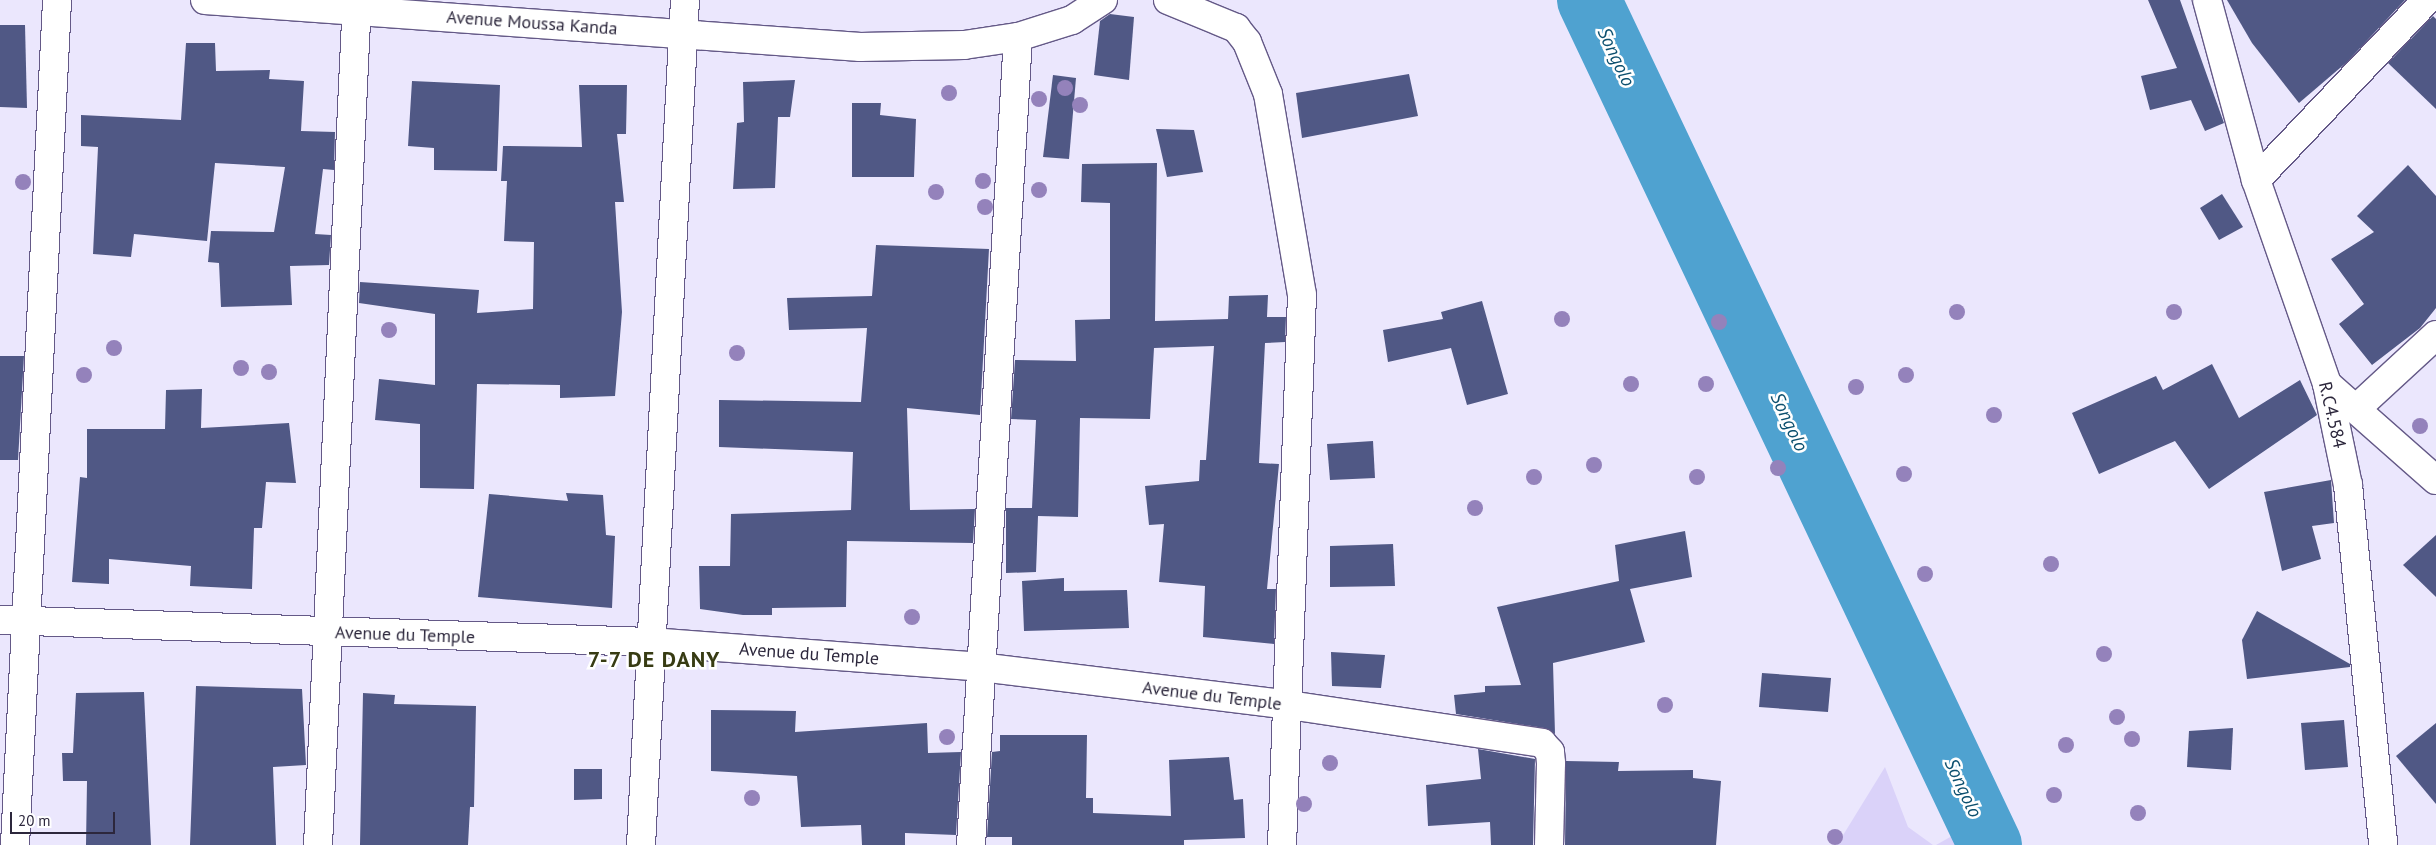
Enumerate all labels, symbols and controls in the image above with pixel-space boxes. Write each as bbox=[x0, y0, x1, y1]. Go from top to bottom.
street label: Avenue Moussa Kanda bbox=[446, 6, 618, 40]
water label: Songolo bbox=[1592, 24, 1640, 90]
street label: R.C4.584 bbox=[2314, 379, 2350, 451]
water label: Songolo bbox=[1765, 389, 1813, 455]
street label: Avenue du Temple bbox=[334, 622, 476, 648]
street label: Avenue du Temple bbox=[738, 638, 880, 670]
district label: 7-7 DE DANY bbox=[586, 647, 722, 673]
street label: Avenue du Temple bbox=[1141, 677, 1283, 715]
water label: Songolo bbox=[1939, 755, 1987, 821]
scale bar bbox=[12, 802, 118, 834]
text: 20 m bbox=[18, 811, 51, 830]

